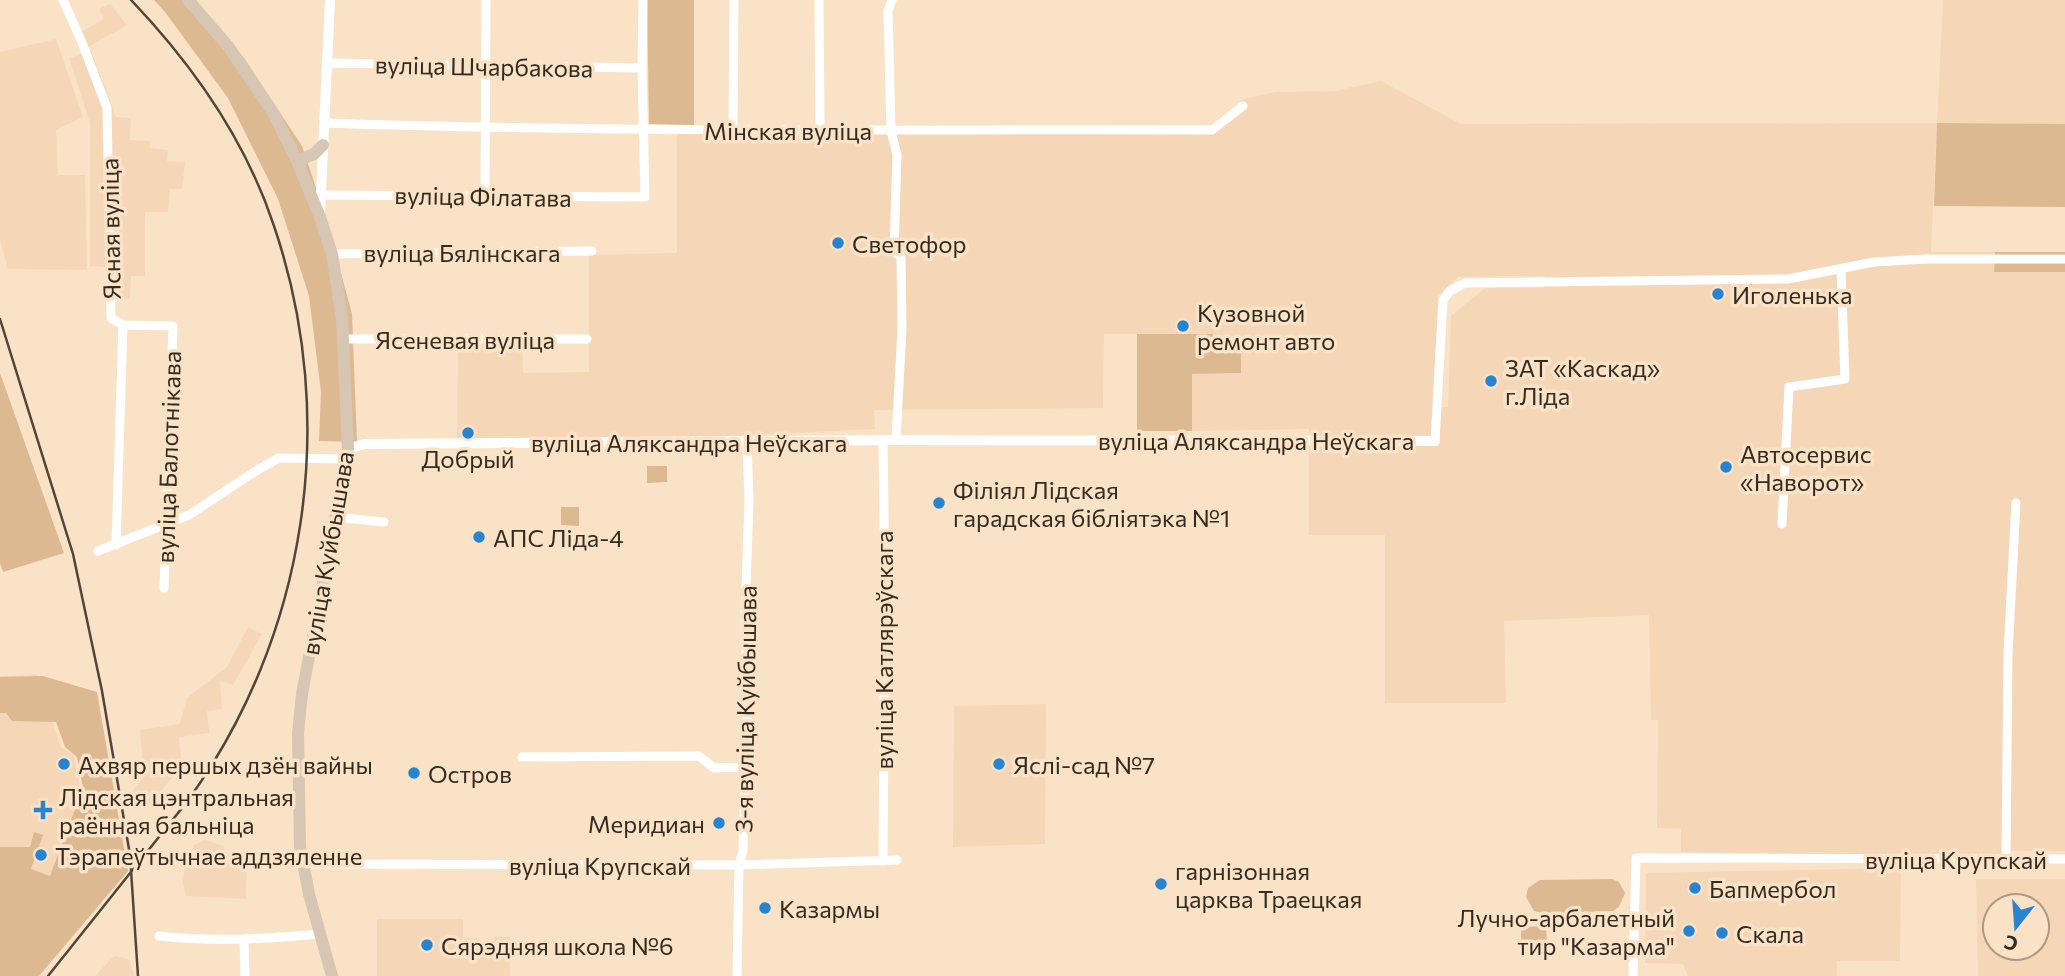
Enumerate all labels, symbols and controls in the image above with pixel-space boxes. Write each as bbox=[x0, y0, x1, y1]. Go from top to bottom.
street label: вуліца Шчарбакова bbox=[375, 50, 593, 82]
street label: Мінская вуліца bbox=[704, 116, 872, 145]
street label: Ясная вуліца bbox=[94, 158, 126, 300]
street label: вуліца Філатава bbox=[394, 180, 572, 212]
place label: Светофор bbox=[852, 229, 967, 258]
marker: Светофор bbox=[830, 235, 846, 251]
street label: вуліца Бялінскага bbox=[364, 238, 560, 267]
place label: Иголенька bbox=[1732, 280, 1852, 309]
marker: Иголенька bbox=[1710, 286, 1726, 302]
place label: Кузовной ремонт авто bbox=[1197, 298, 1335, 355]
marker: Кузовной ремонт авто bbox=[1175, 318, 1191, 334]
street label: Ясеневая вуліца bbox=[375, 325, 555, 354]
street label: вуліца Балотнікава bbox=[150, 350, 186, 564]
place label: ЗАТ «Каскад» г.Ліда bbox=[1505, 353, 1660, 410]
marker: ЗАТ «Каскад» г.Ліда bbox=[1483, 373, 1499, 389]
marker: Добрый bbox=[460, 425, 476, 441]
street label: вуліца Аляксандра Неўскага bbox=[1098, 426, 1414, 455]
street label: вуліца Аляксандра Неўскага bbox=[531, 428, 847, 457]
place label: Автосервис «Наворот» bbox=[1740, 439, 1872, 496]
place label: Добрый bbox=[422, 444, 514, 473]
street label: вуліца Куйбышава bbox=[295, 449, 359, 657]
marker: Автосервис «Наворот» bbox=[1718, 459, 1734, 475]
place label: Філіял Лідская гарадская бібліятэка №1 bbox=[953, 475, 1230, 532]
marker: Філіял Лідская гарадская бібліятэка №1 bbox=[931, 495, 947, 511]
place label: АПС Ліда-4 bbox=[493, 523, 624, 552]
marker: АПС Ліда-4 bbox=[471, 529, 487, 545]
street label: вуліца Катлярэўскага bbox=[869, 531, 898, 769]
street label: 3-я вуліца Куйбышава bbox=[728, 585, 762, 833]
place label: Ахвяр першых дзён вайны bbox=[78, 750, 373, 779]
place label: Яслі-сад №7 bbox=[1013, 750, 1155, 779]
marker: Ахвяр першых дзён вайны bbox=[56, 756, 72, 772]
marker: Яслі-сад №7 bbox=[991, 756, 1007, 772]
place label: Остров bbox=[428, 759, 512, 788]
marker: Остров bbox=[406, 765, 422, 781]
place label: Лідская цэнтральная раённая бальніца bbox=[59, 782, 294, 839]
marker: Лідская цэнтральная раённая бальніца bbox=[33, 800, 53, 820]
place label: Меридиан bbox=[588, 809, 705, 838]
marker: Меридиан bbox=[711, 815, 727, 831]
place label: Тэрапеўтычнае аддзяленне bbox=[55, 841, 362, 870]
street label: вуліца Крупскай bbox=[1865, 845, 2047, 874]
marker: Тэрапеўтычнае аддзяленне bbox=[33, 847, 49, 863]
street label: вуліца Крупскай bbox=[509, 851, 691, 880]
place label: гарнізонная царква Траецкая bbox=[1175, 856, 1362, 913]
place label: Бапмербол bbox=[1709, 874, 1836, 903]
marker: гарнізонная царква Траецкая bbox=[1153, 876, 1169, 892]
marker: Бапмербол bbox=[1687, 880, 1703, 896]
north arrow bbox=[1981, 892, 2051, 962]
place label: Казармы bbox=[779, 894, 880, 923]
marker: Казармы bbox=[757, 900, 773, 916]
place label: Лучно-арбалетный тир "Казарма" bbox=[1458, 903, 1675, 960]
place label: Скала bbox=[1736, 919, 1804, 948]
marker: Лучно-арбалетный тир "Казарма" bbox=[1681, 923, 1697, 939]
marker: Скала bbox=[1714, 925, 1730, 941]
place label: Сярэдняя школа №6 bbox=[441, 931, 673, 960]
text: С bbox=[2001, 931, 2020, 957]
marker: Сярэдняя школа №6 bbox=[419, 937, 435, 953]

